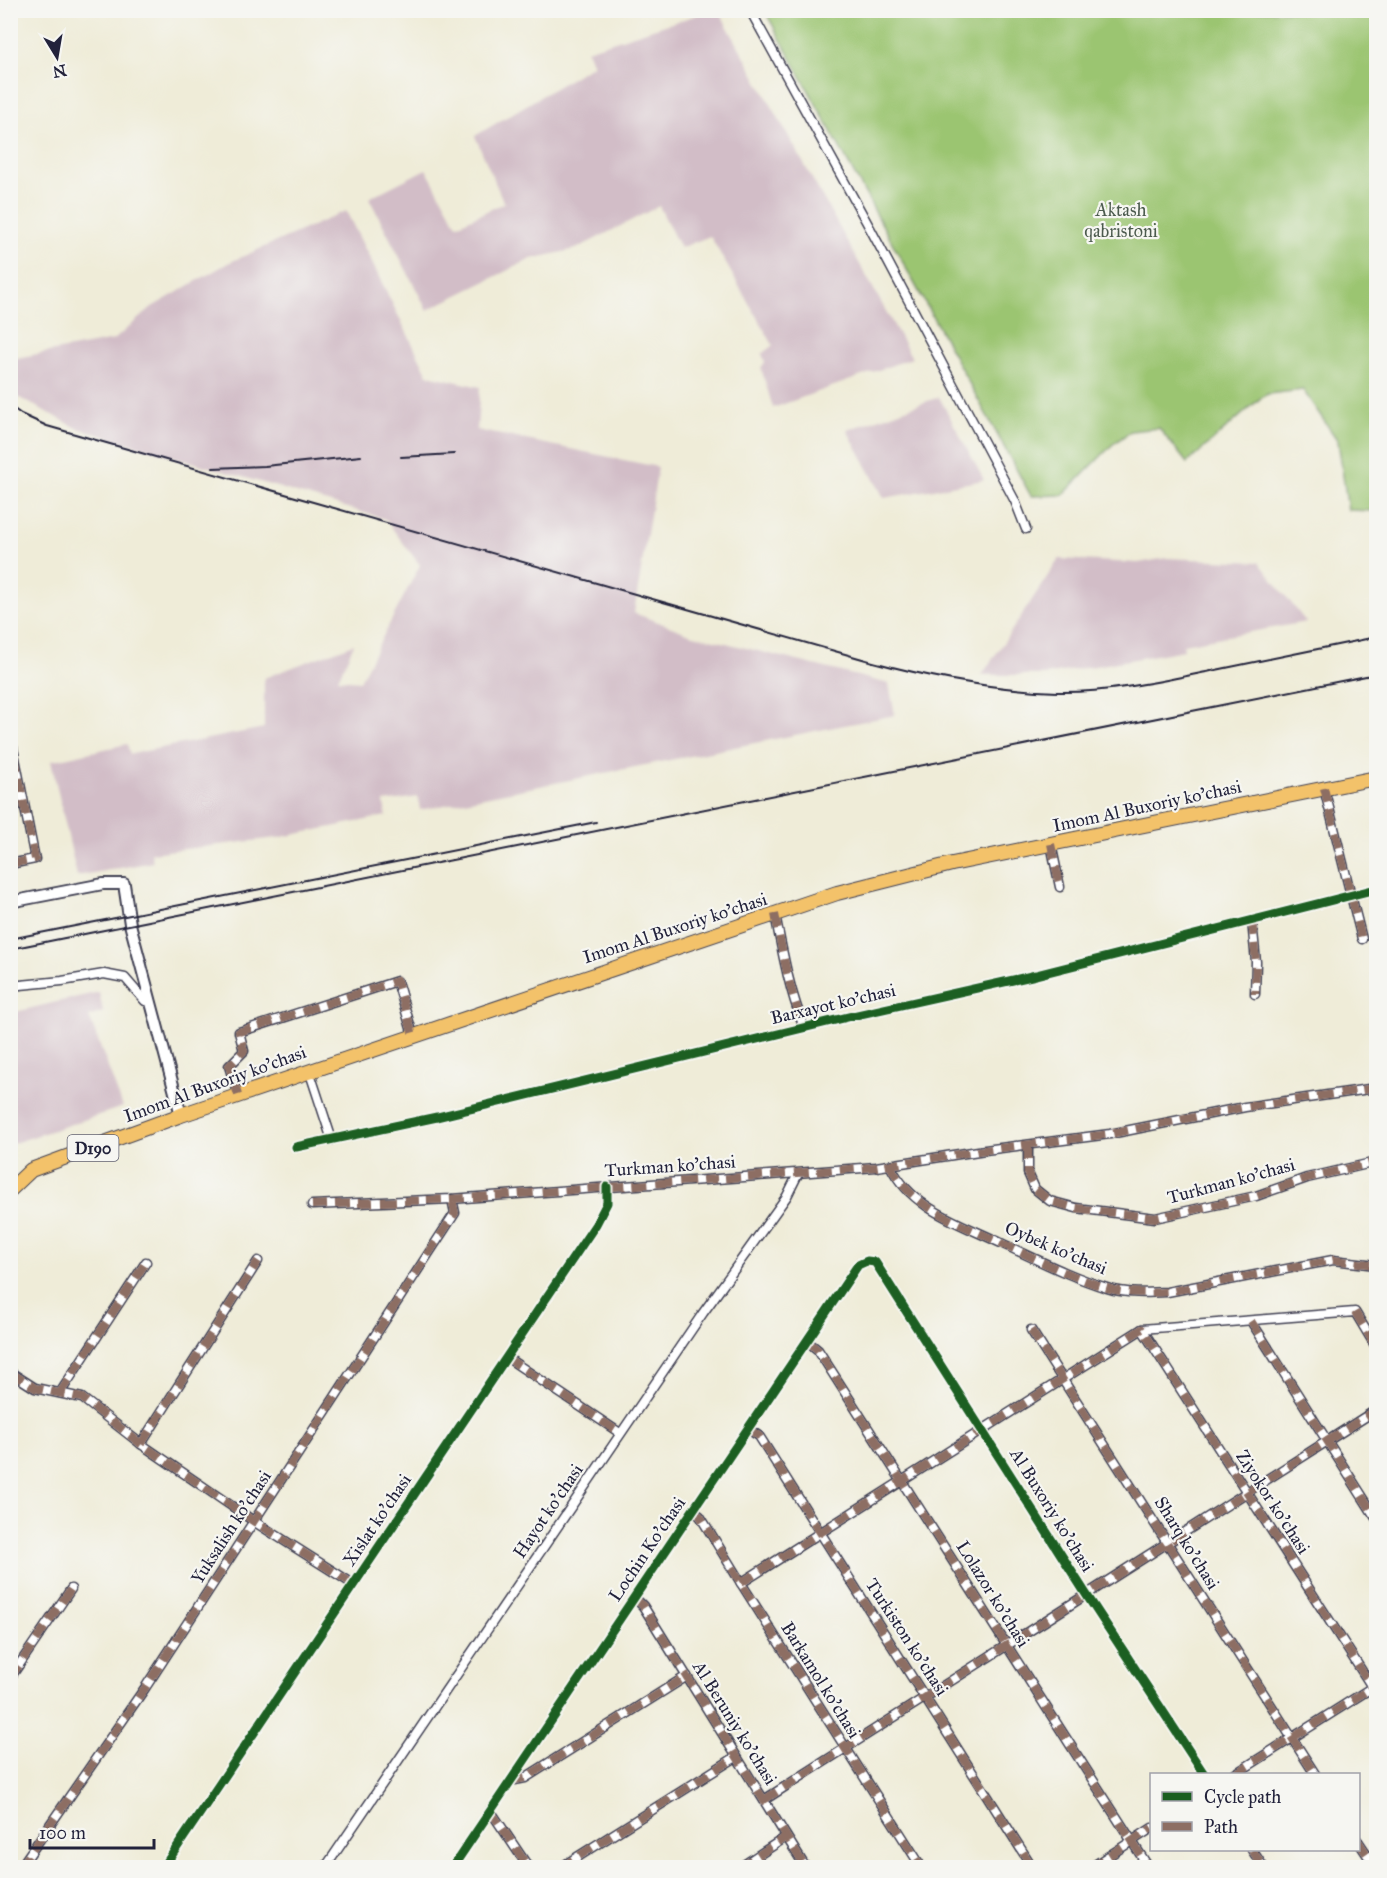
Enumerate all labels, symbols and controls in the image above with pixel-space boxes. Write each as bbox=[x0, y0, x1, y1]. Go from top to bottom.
north arrow bbox=[27, 27, 87, 87]
text: N bbox=[51, 61, 68, 82]
park label: Aktash qabristoni bbox=[1084, 199, 1158, 243]
street label: Imom Al Buxoriy ko'chasi bbox=[1051, 775, 1243, 837]
street label: Imom Al Buxoriy ko'chasi bbox=[580, 888, 770, 968]
street label: Barxayot ko'chasi bbox=[768, 979, 898, 1029]
street label: Imom Al Buxoriy ko'chasi bbox=[121, 1041, 309, 1127]
road number: D190 bbox=[68, 1135, 118, 1161]
street label: Turkman ko'chasi bbox=[604, 1150, 736, 1182]
street label: Turkman ko'chasi bbox=[1165, 1153, 1297, 1209]
street label: Oybek ko'chasi bbox=[1002, 1217, 1110, 1279]
street label: Al Buxoriy ko'chasi bbox=[1005, 1443, 1099, 1576]
street label: Ziyokor ko'chasi bbox=[1231, 1446, 1315, 1558]
street label: Hayot ko'chasi bbox=[508, 1460, 588, 1562]
street label: Yuksalish ko'chasi bbox=[186, 1466, 276, 1588]
street label: Xislat ko'chasi bbox=[338, 1470, 416, 1570]
street label: Sharq ko'chasi bbox=[1149, 1492, 1224, 1594]
street label: Lochin Ko'chasi bbox=[604, 1493, 690, 1605]
street label: Lolazor ko'chasi bbox=[952, 1537, 1034, 1651]
street label: Turkiston ko'chasi bbox=[861, 1574, 953, 1700]
street label: Barkamol ko'chasi bbox=[776, 1618, 866, 1742]
street label: Al Beruniy ko'chasi bbox=[688, 1656, 782, 1789]
legend bbox=[1150, 1773, 1360, 1851]
text: Cycle path bbox=[1204, 1786, 1281, 1808]
scale bar bbox=[30, 1812, 154, 1850]
text: Path bbox=[1204, 1816, 1238, 1838]
text: 100 m bbox=[39, 1822, 86, 1844]

